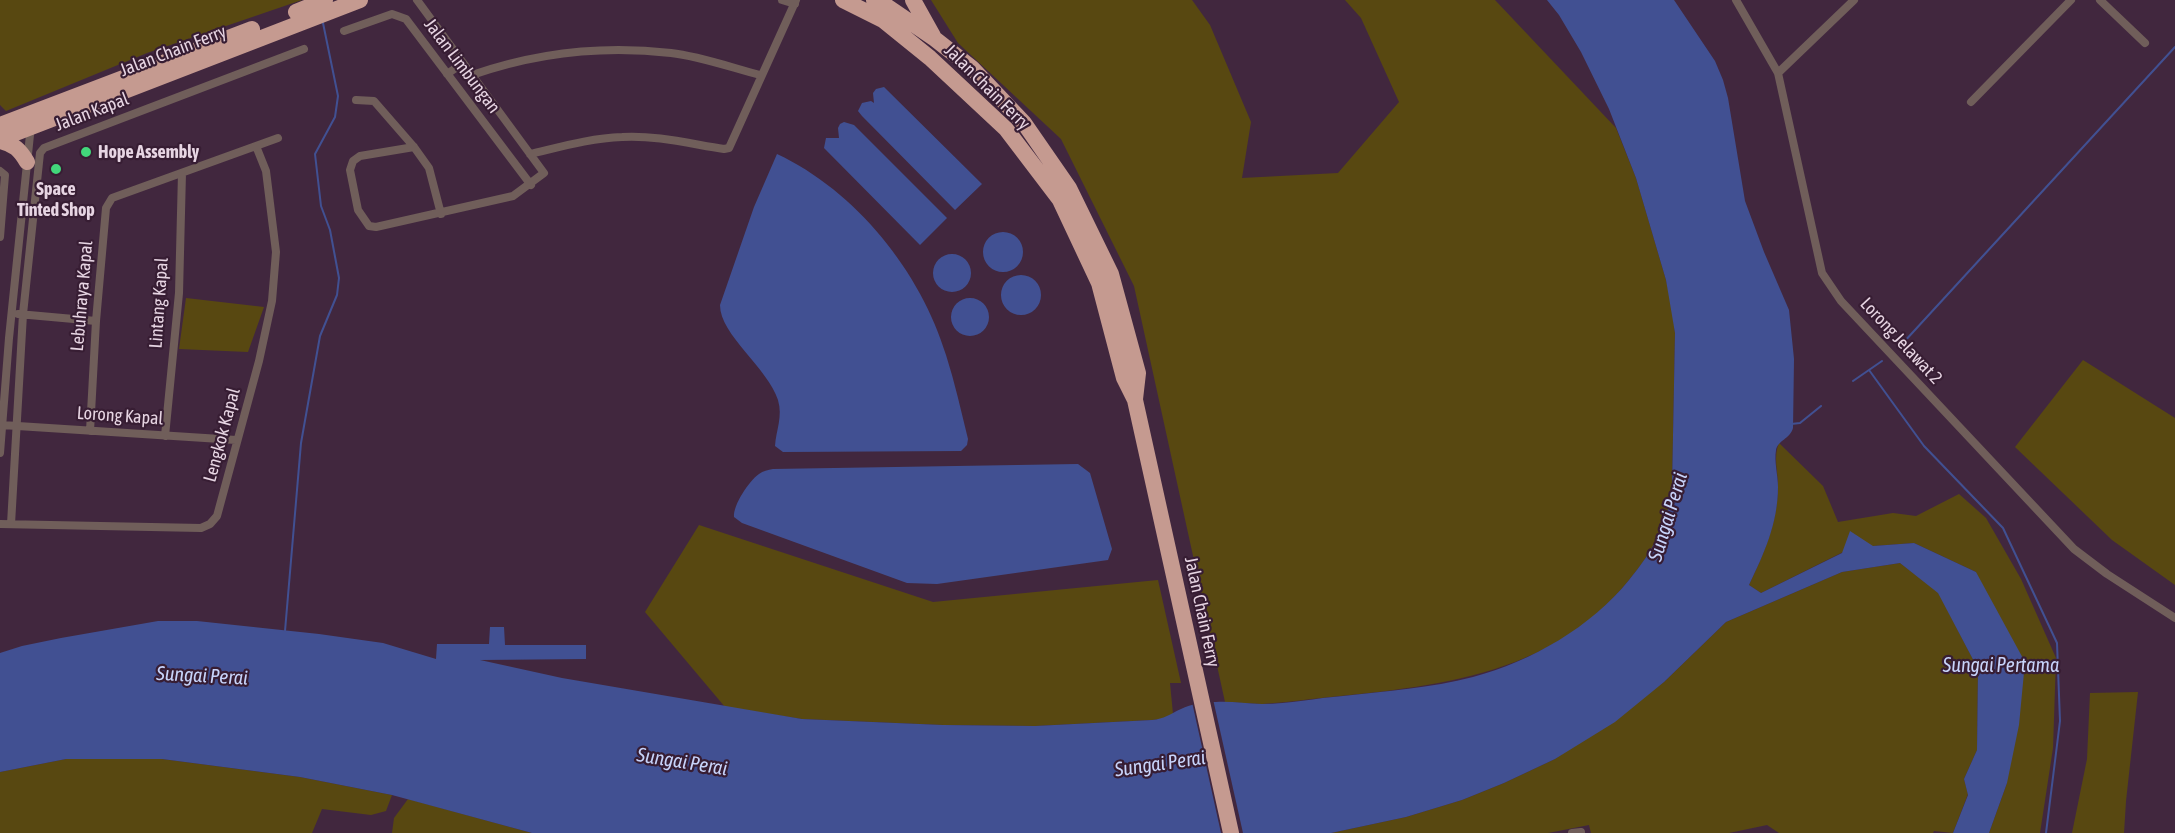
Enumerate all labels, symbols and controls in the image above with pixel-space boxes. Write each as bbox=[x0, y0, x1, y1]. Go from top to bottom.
street label: Jalan Limbungan bbox=[419, 14, 505, 118]
street label: Jalan Chain Ferry bbox=[117, 21, 229, 81]
street label: Jalan Chain Ferry bbox=[940, 40, 1034, 134]
street label: Jalan Kapal bbox=[52, 88, 132, 136]
place label: Hope Assembly bbox=[98, 141, 199, 163]
marker: Hope Assembly bbox=[79, 145, 93, 159]
marker: Space Tinted Shop bbox=[49, 162, 63, 176]
place label: Space Tinted Shop bbox=[17, 178, 95, 220]
street label: Lebuhraya Kapal bbox=[66, 240, 98, 352]
street label: Lintang Kapal bbox=[145, 257, 173, 349]
street label: Lorong Jelawat 2 bbox=[1856, 293, 1946, 389]
street label: Lengkok Kapal bbox=[199, 386, 245, 484]
street label: Lorong Kapal bbox=[76, 402, 164, 430]
water label: Sungai Perai bbox=[1643, 470, 1693, 564]
street label: Jalan Chain Ferry bbox=[1180, 555, 1224, 669]
water label: Sungai Pertama bbox=[1943, 654, 2059, 678]
water label: Sungai Perai bbox=[156, 662, 248, 690]
water label: Sungai Perai bbox=[635, 743, 729, 781]
water label: Sungai Perai bbox=[1113, 746, 1207, 782]

